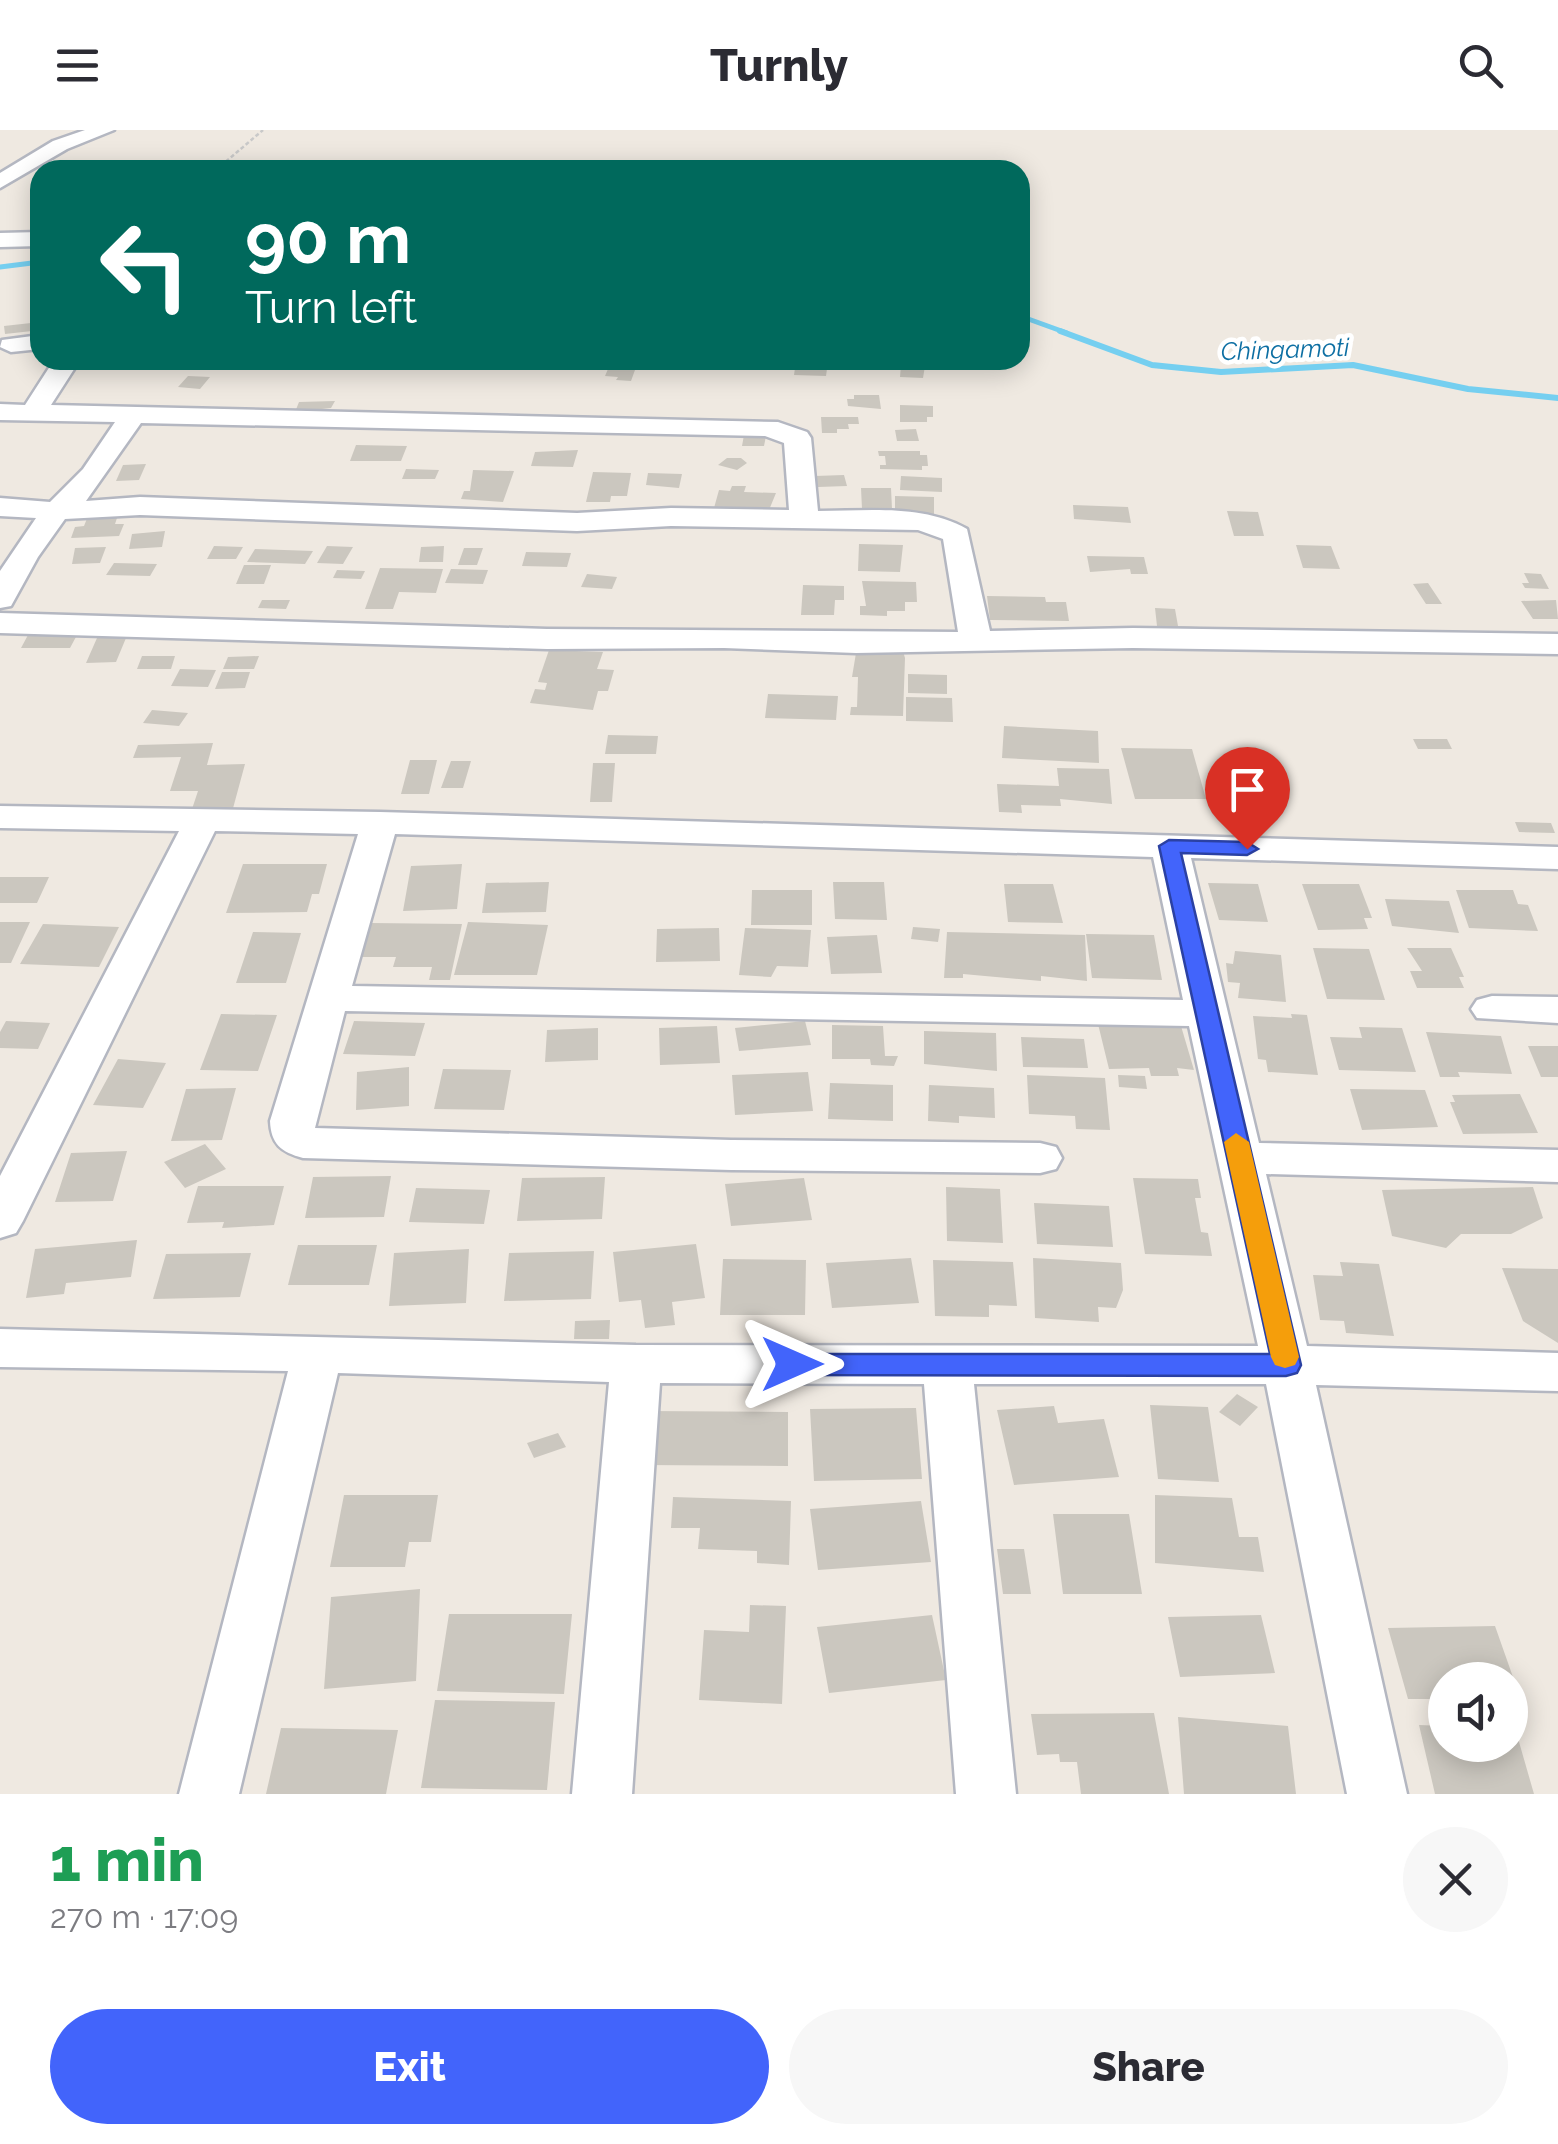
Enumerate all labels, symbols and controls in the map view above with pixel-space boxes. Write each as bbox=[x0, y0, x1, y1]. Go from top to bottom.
icon: menu bbox=[50, 38, 105, 93]
icon: search bbox=[1453, 38, 1508, 93]
text: Turnly bbox=[710, 39, 848, 92]
text: 90 m bbox=[245, 197, 411, 279]
icon: left bbox=[80, 200, 210, 330]
text: Turn left bbox=[245, 281, 417, 334]
water label: Chingamoti bbox=[1220, 332, 1351, 366]
pin bbox=[1205, 747, 1290, 850]
icon: arrive bbox=[1220, 762, 1275, 817]
position arrow bbox=[740, 1312, 844, 1416]
map controls bbox=[1428, 1662, 1528, 1762]
button: sound bbox=[1428, 1662, 1528, 1762]
text: 1 min bbox=[50, 1825, 204, 1895]
button: close bbox=[1403, 1827, 1508, 1932]
text: 270 m · 17:09 bbox=[50, 1898, 238, 1935]
button: Exit bbox=[50, 2009, 769, 2124]
button: Share bbox=[789, 2009, 1508, 2124]

